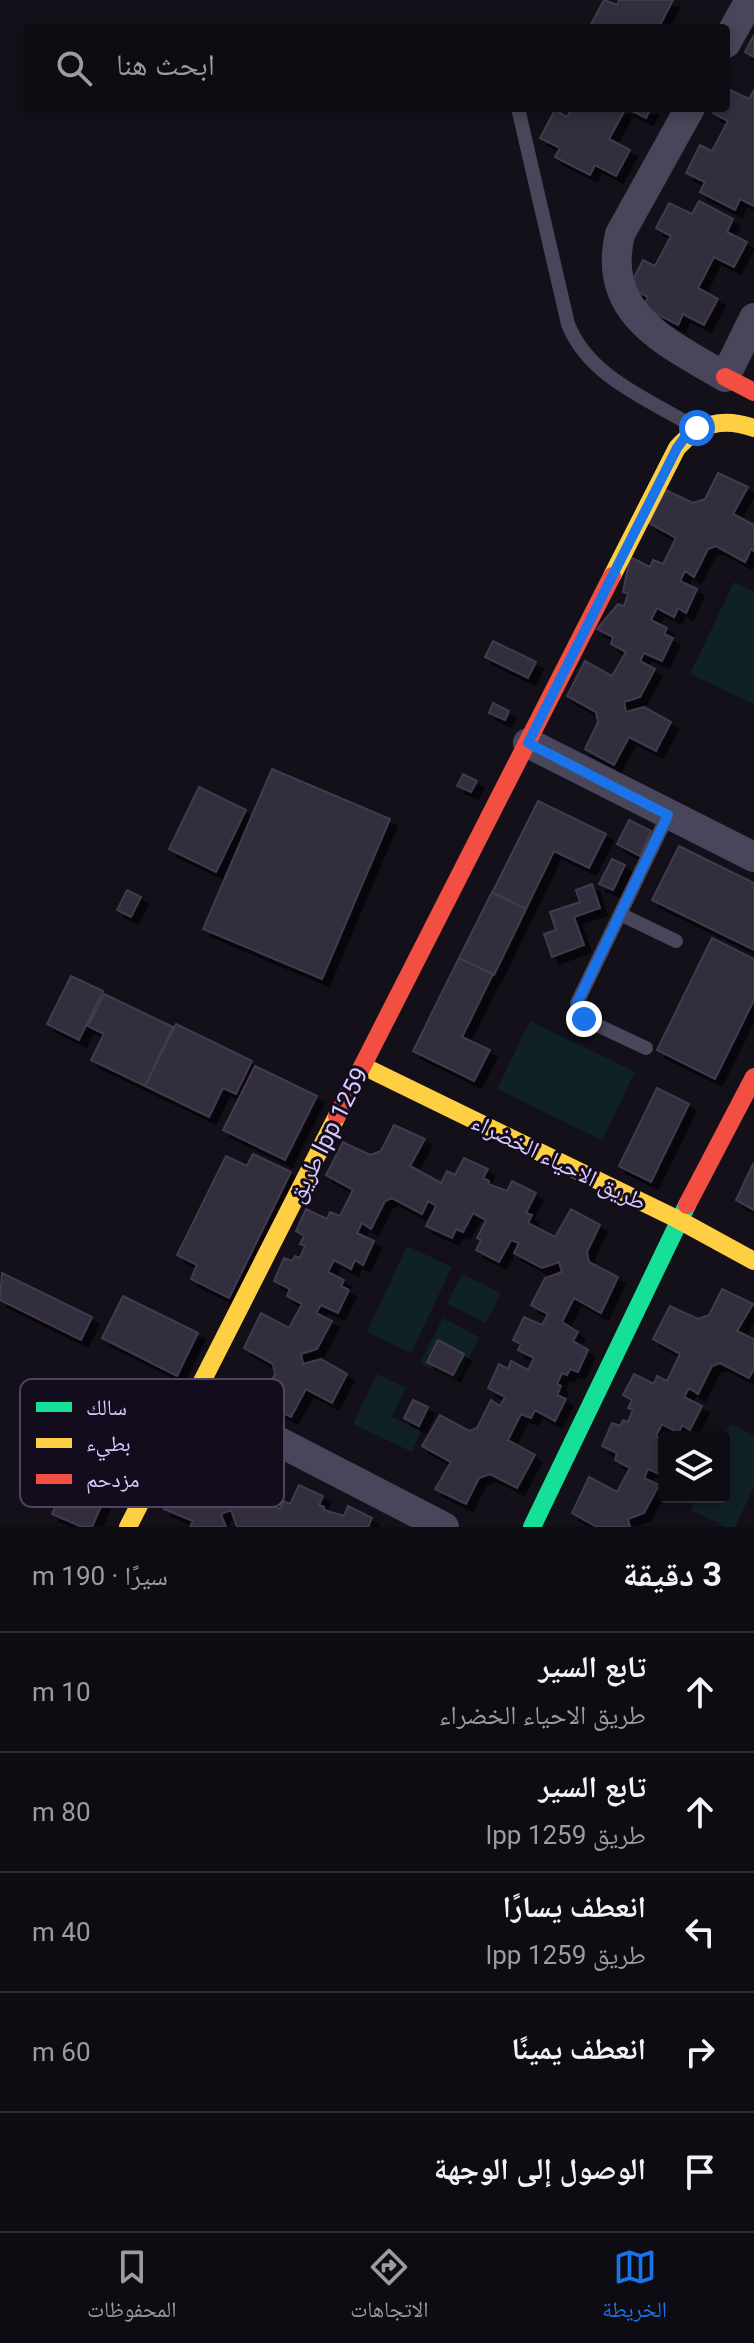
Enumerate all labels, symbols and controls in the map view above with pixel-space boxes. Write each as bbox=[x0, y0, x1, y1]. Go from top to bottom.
search box bbox=[24, 24, 730, 112]
icon: search bbox=[52, 46, 96, 90]
text: ابحث هنا bbox=[116, 47, 215, 82]
route start bbox=[679, 410, 715, 446]
route end bbox=[566, 1001, 602, 1037]
street label: طريق lpp 1259 bbox=[282, 1063, 374, 1207]
street label: طريق الاحياء الخضراء bbox=[467, 1108, 651, 1216]
legend bbox=[20, 1379, 284, 1507]
text: سالك bbox=[86, 1395, 127, 1420]
text: بطيء bbox=[86, 1431, 131, 1461]
map controls bbox=[658, 1431, 730, 1503]
button: layers bbox=[658, 1431, 730, 1503]
text: مزدحم bbox=[86, 1467, 140, 1494]
text: 3 دقيقة bbox=[623, 1554, 722, 1594]
text: سيرًا · 190 m bbox=[32, 1561, 168, 1591]
text: تابع السير bbox=[538, 1649, 646, 1684]
icon: ahead bbox=[678, 1670, 722, 1714]
text: 10 m bbox=[32, 1677, 91, 1707]
text: طريق الاحياء الخضراء bbox=[439, 1700, 646, 1730]
text: تابع السير bbox=[538, 1769, 646, 1804]
icon: ahead bbox=[678, 1790, 722, 1834]
text: 80 m bbox=[32, 1797, 91, 1827]
text: طريق lpp 1259 bbox=[486, 1820, 646, 1850]
text: انعطف يسارًا bbox=[503, 1889, 646, 1924]
icon: left bbox=[678, 1910, 722, 1954]
text: 40 m bbox=[32, 1917, 91, 1947]
text: طريق lpp 1259 bbox=[486, 1940, 646, 1970]
icon: right bbox=[678, 2030, 722, 2074]
text: انعطف يمينًا bbox=[511, 2031, 646, 2066]
text: 60 m bbox=[32, 2037, 91, 2067]
icon: arrive bbox=[678, 2150, 722, 2194]
text: الوصول إلى الوجهة bbox=[434, 2151, 646, 2186]
tab: المحفوظات bbox=[87, 2245, 176, 2331]
tab: الاتجاهات bbox=[350, 2245, 428, 2331]
tab: الخريطة bbox=[602, 2245, 667, 2331]

